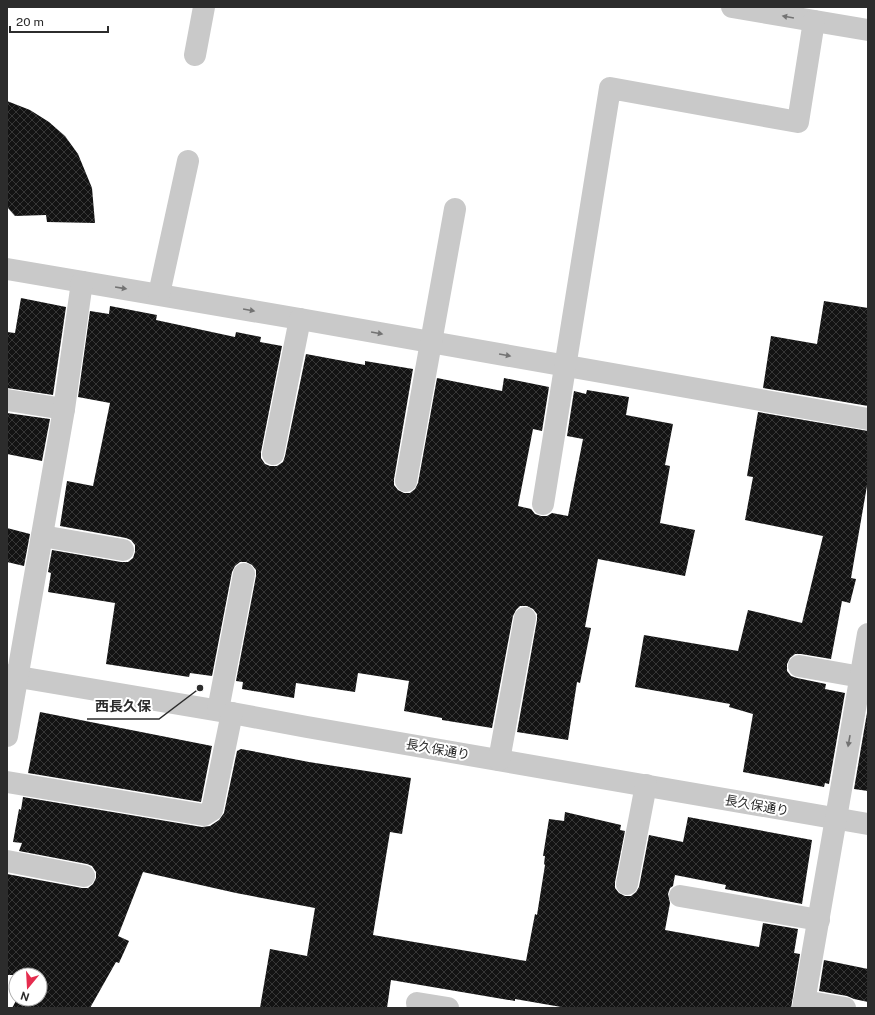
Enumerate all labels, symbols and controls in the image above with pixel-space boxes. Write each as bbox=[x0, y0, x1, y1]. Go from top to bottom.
scale bar bbox=[10, 8, 108, 34]
one-way arrow bbox=[782, 13, 794, 19]
text: 20 m bbox=[16, 15, 44, 29]
one-way arrow bbox=[115, 285, 127, 291]
one-way arrow bbox=[243, 307, 255, 313]
one-way arrow bbox=[371, 330, 383, 336]
one-way arrow bbox=[499, 353, 511, 359]
callout: 西長久保 bbox=[87, 693, 159, 719]
text: 西長久保 bbox=[95, 698, 151, 714]
one-way arrow bbox=[846, 735, 852, 748]
street label: 長久保通り bbox=[405, 736, 471, 763]
street label: 長久保通り bbox=[724, 792, 790, 819]
north arrow bbox=[8, 967, 48, 1007]
text: N bbox=[19, 989, 31, 1004]

